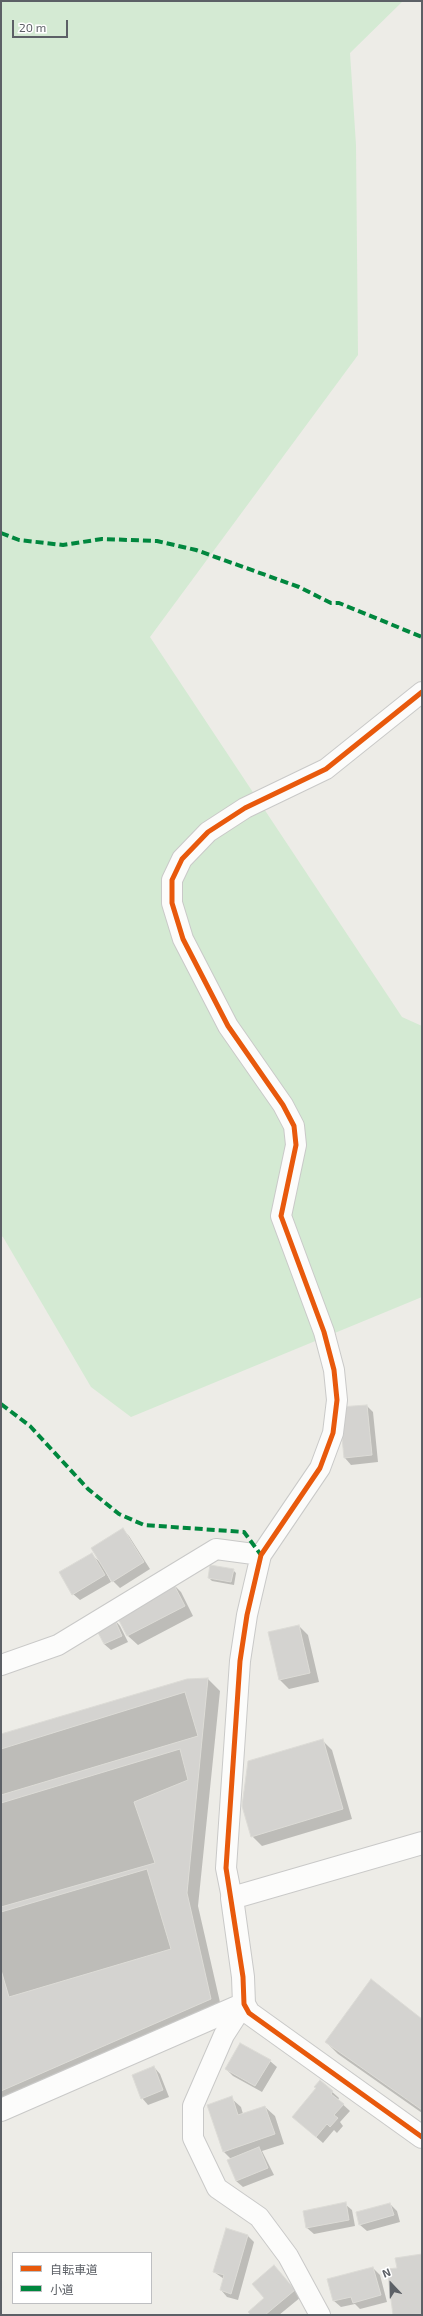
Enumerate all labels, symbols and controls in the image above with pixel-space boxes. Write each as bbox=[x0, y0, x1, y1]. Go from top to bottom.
scale bar bbox=[14, 12, 70, 38]
text: 20 m bbox=[19, 20, 46, 34]
legend bbox=[12, 2252, 152, 2304]
text: 自転車道 bbox=[50, 2262, 98, 2276]
north arrow bbox=[371, 2264, 411, 2304]
text: N bbox=[380, 2265, 392, 2280]
text: 小道 bbox=[50, 2282, 74, 2296]

